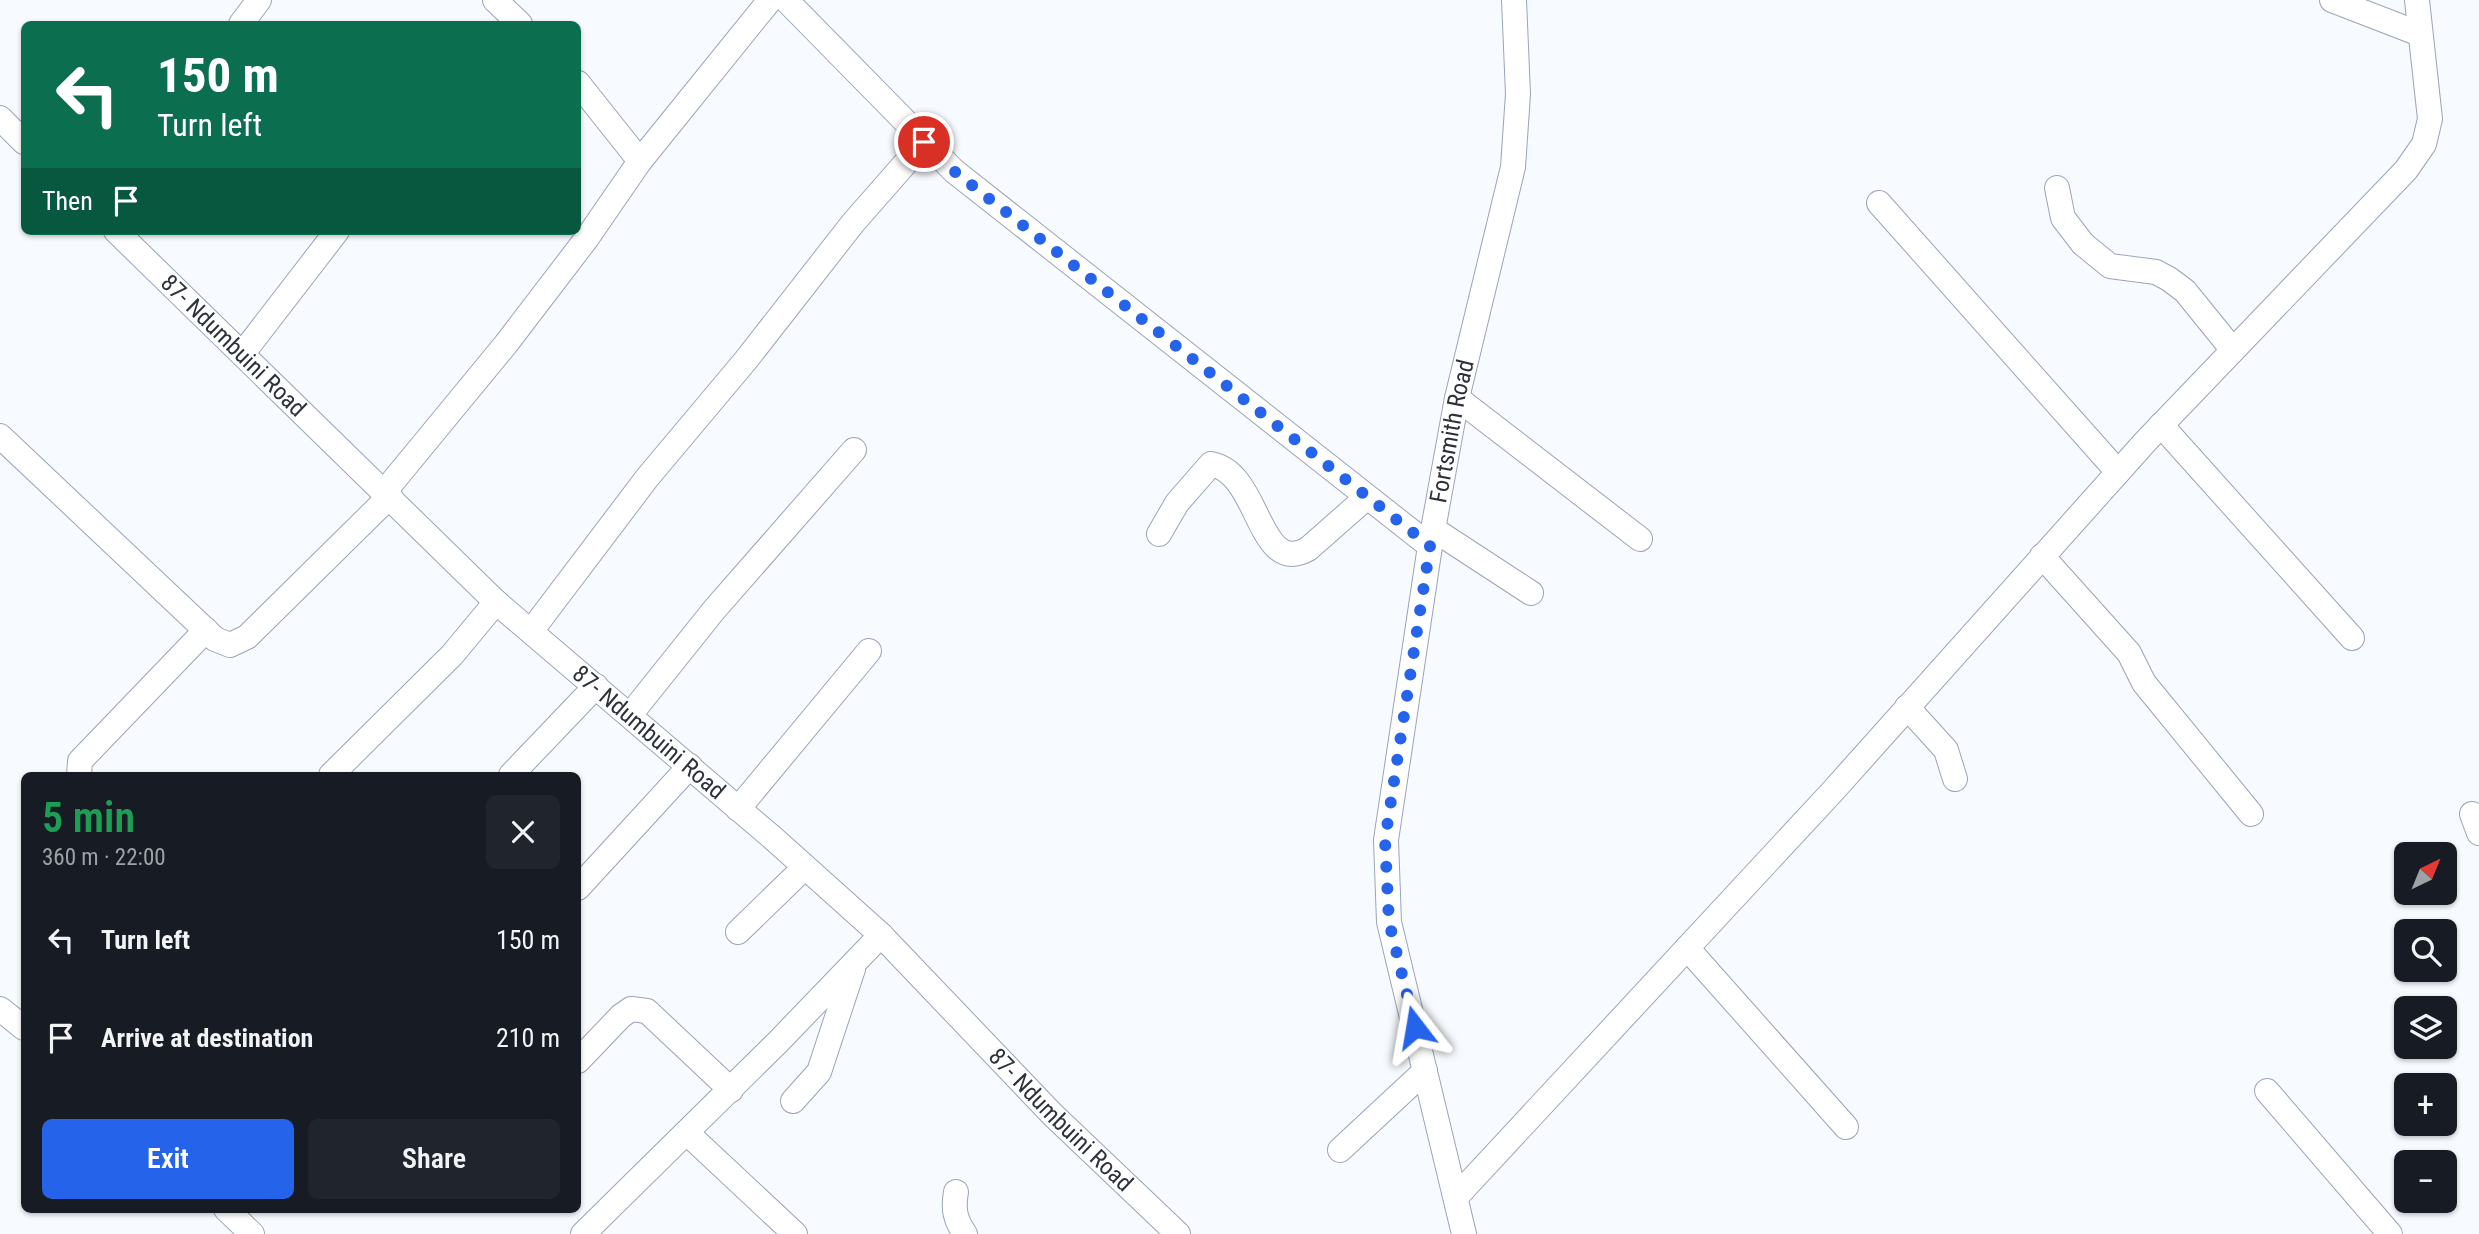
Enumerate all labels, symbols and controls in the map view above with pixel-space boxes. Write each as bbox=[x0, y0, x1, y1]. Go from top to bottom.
text: 150 m bbox=[157, 47, 279, 104]
icon: left bbox=[42, 49, 133, 140]
text: Turn left bbox=[157, 106, 262, 144]
pin bbox=[894, 112, 954, 172]
icon: arrive bbox=[905, 123, 943, 161]
icon: arrive bbox=[107, 182, 145, 220]
text: Then bbox=[42, 186, 93, 216]
street label: 87- Ndumbuini Road bbox=[155, 269, 312, 422]
street label: Fortsmith Road bbox=[1424, 357, 1480, 505]
street label: 87- Ndumbuini Road bbox=[567, 660, 731, 805]
text: 5 min bbox=[42, 793, 135, 842]
button: close bbox=[486, 795, 560, 869]
north arrow bbox=[2394, 842, 2457, 905]
map controls bbox=[2394, 842, 2457, 1213]
text: 360 m · 22:00 bbox=[42, 844, 166, 871]
button: search bbox=[2394, 919, 2457, 982]
icon: left bbox=[42, 921, 80, 959]
text: Turn left bbox=[101, 925, 190, 955]
text: 150 m bbox=[496, 925, 560, 955]
position arrow bbox=[1378, 990, 1452, 1064]
button: layers bbox=[2394, 996, 2457, 1059]
icon: arrive bbox=[42, 1019, 80, 1057]
text: Arrive at destination bbox=[101, 1023, 313, 1053]
text: 210 m bbox=[496, 1023, 560, 1053]
street label: 87- Ndumbuini Road bbox=[983, 1043, 1138, 1197]
button: + bbox=[2394, 1073, 2457, 1136]
button: Exit bbox=[42, 1119, 294, 1199]
button: Share bbox=[308, 1119, 560, 1199]
button: − bbox=[2394, 1150, 2457, 1213]

